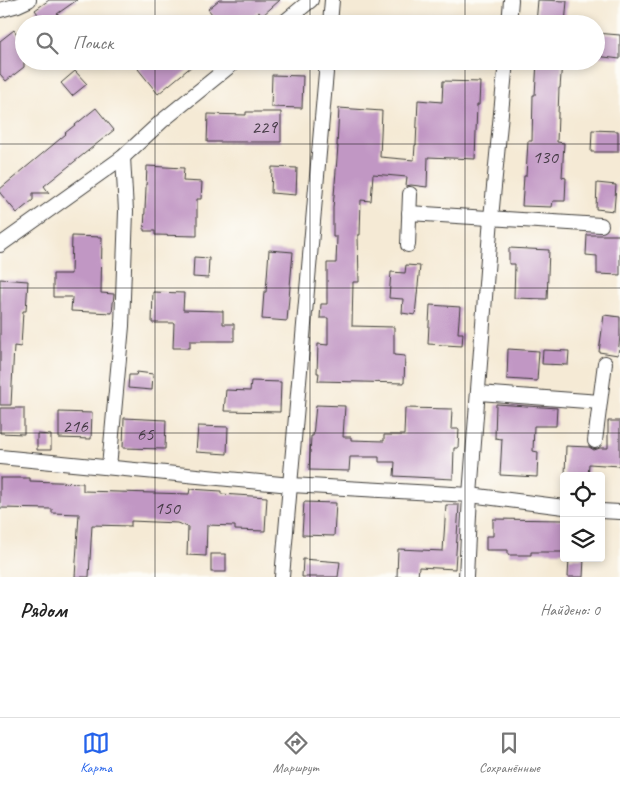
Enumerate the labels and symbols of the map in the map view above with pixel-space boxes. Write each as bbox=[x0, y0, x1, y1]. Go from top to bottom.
house number: 229 bbox=[251, 115, 278, 139]
house number: 130 bbox=[532, 145, 559, 169]
house number: 216 bbox=[62, 414, 89, 438]
house number: 65 bbox=[136, 422, 155, 446]
house number: 150 bbox=[154, 496, 181, 520]

